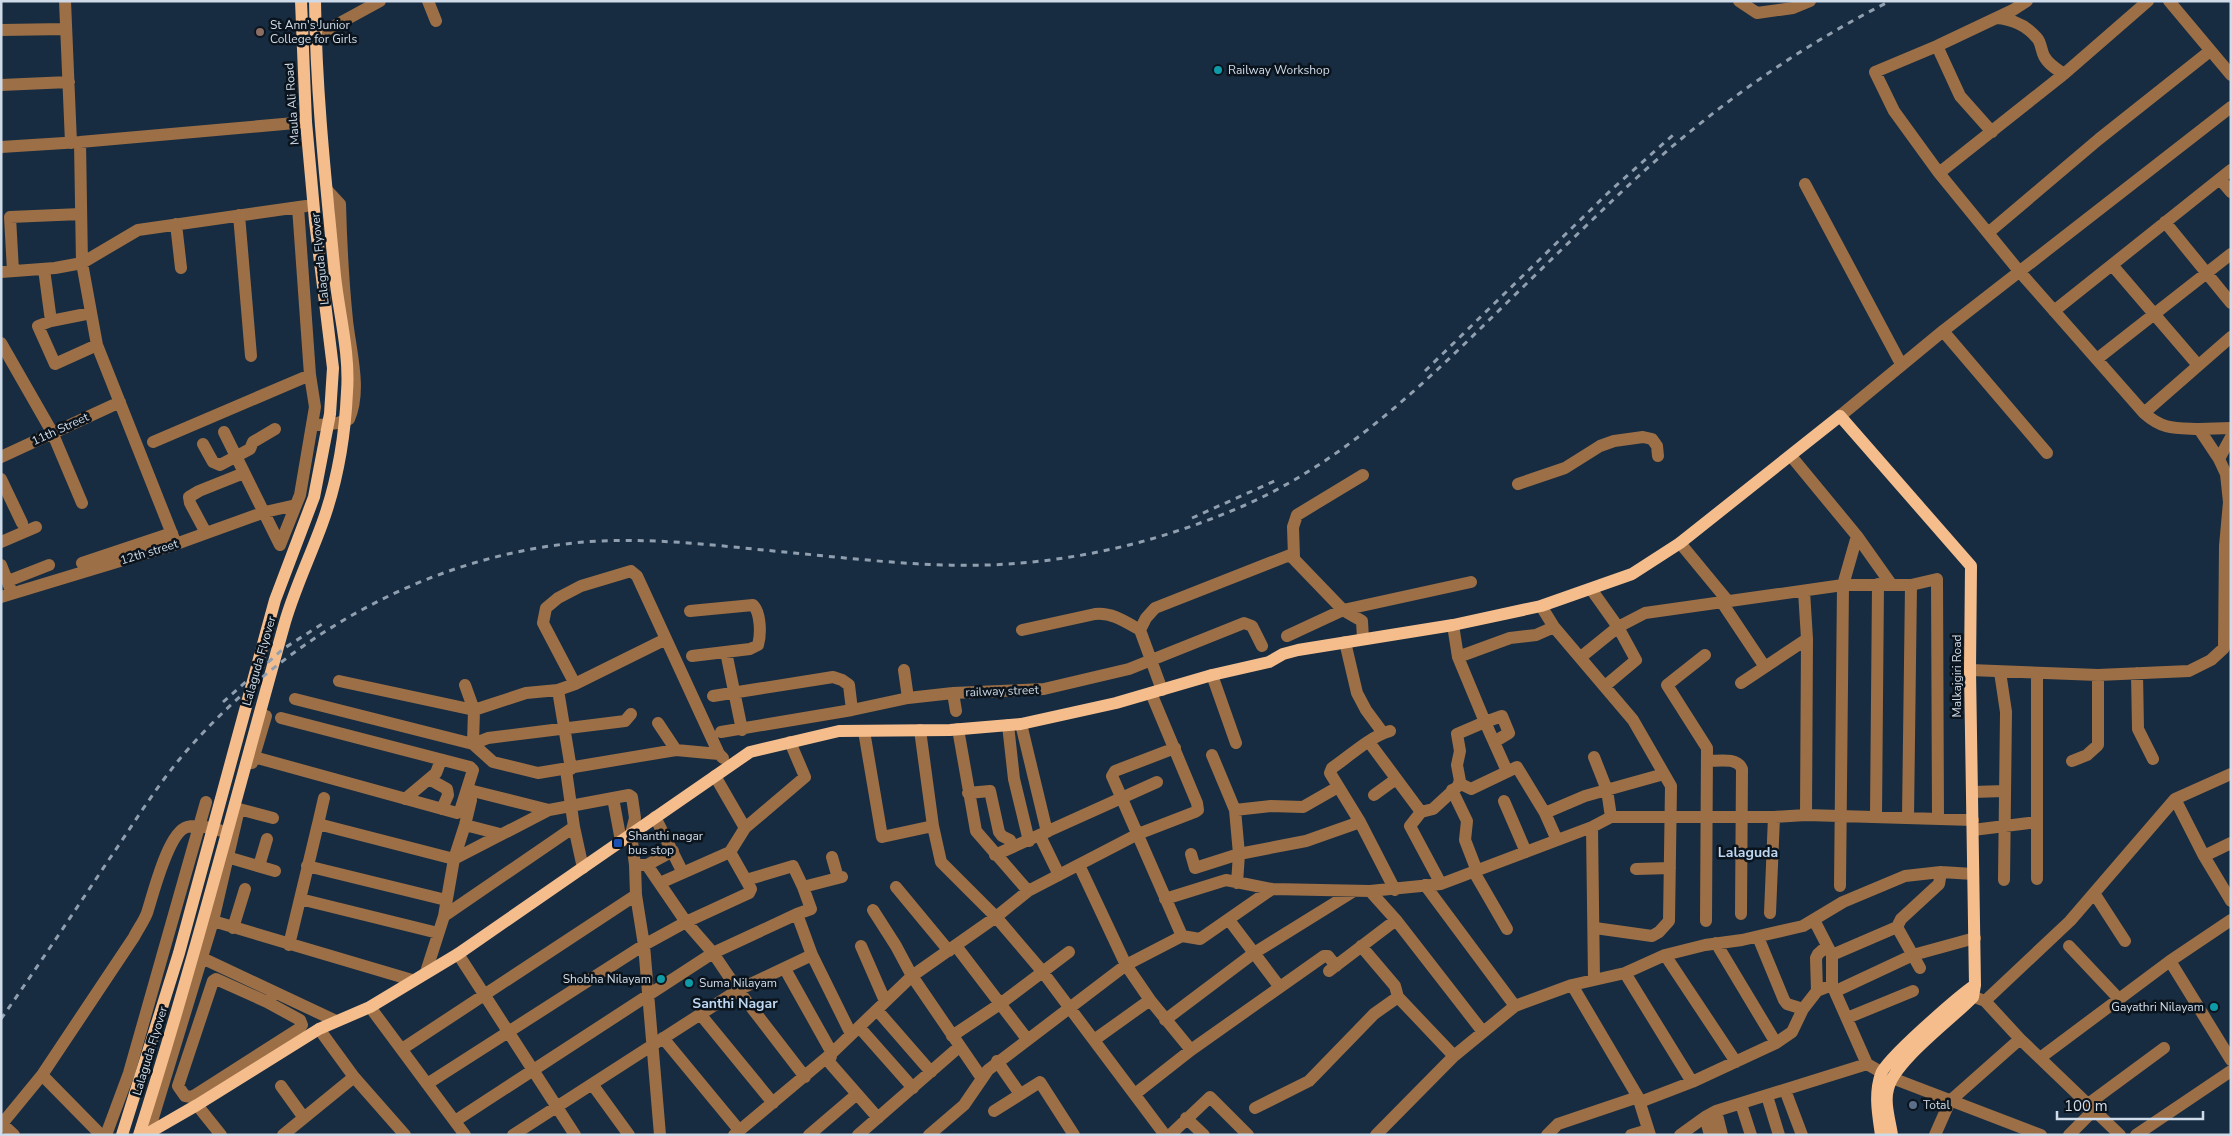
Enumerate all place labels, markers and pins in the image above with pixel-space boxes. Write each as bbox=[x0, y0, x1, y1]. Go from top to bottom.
place label: St Ann's Junior College for Girls bbox=[270, 17, 357, 47]
marker: St Ann's Junior College for Girls bbox=[254, 26, 266, 38]
place label: Railway Workshop bbox=[1228, 62, 1330, 78]
marker: Railway Workshop bbox=[1212, 64, 1224, 76]
place label: Shanthi nagar bus stop bbox=[628, 828, 704, 858]
marker: Shanthi nagar bus stop bbox=[612, 837, 624, 849]
place label: Shobha Nilayam bbox=[563, 971, 651, 987]
marker: Shobha Nilayam bbox=[655, 973, 667, 985]
place label: Suma Nilayam bbox=[699, 975, 777, 991]
marker: Suma Nilayam bbox=[683, 977, 695, 989]
place label: Gayathri Nilayam bbox=[2111, 999, 2204, 1015]
marker: Gayathri Nilayam bbox=[2208, 1001, 2220, 1013]
place label: Total bbox=[1923, 1097, 1950, 1113]
marker: Total bbox=[1907, 1099, 1919, 1111]

